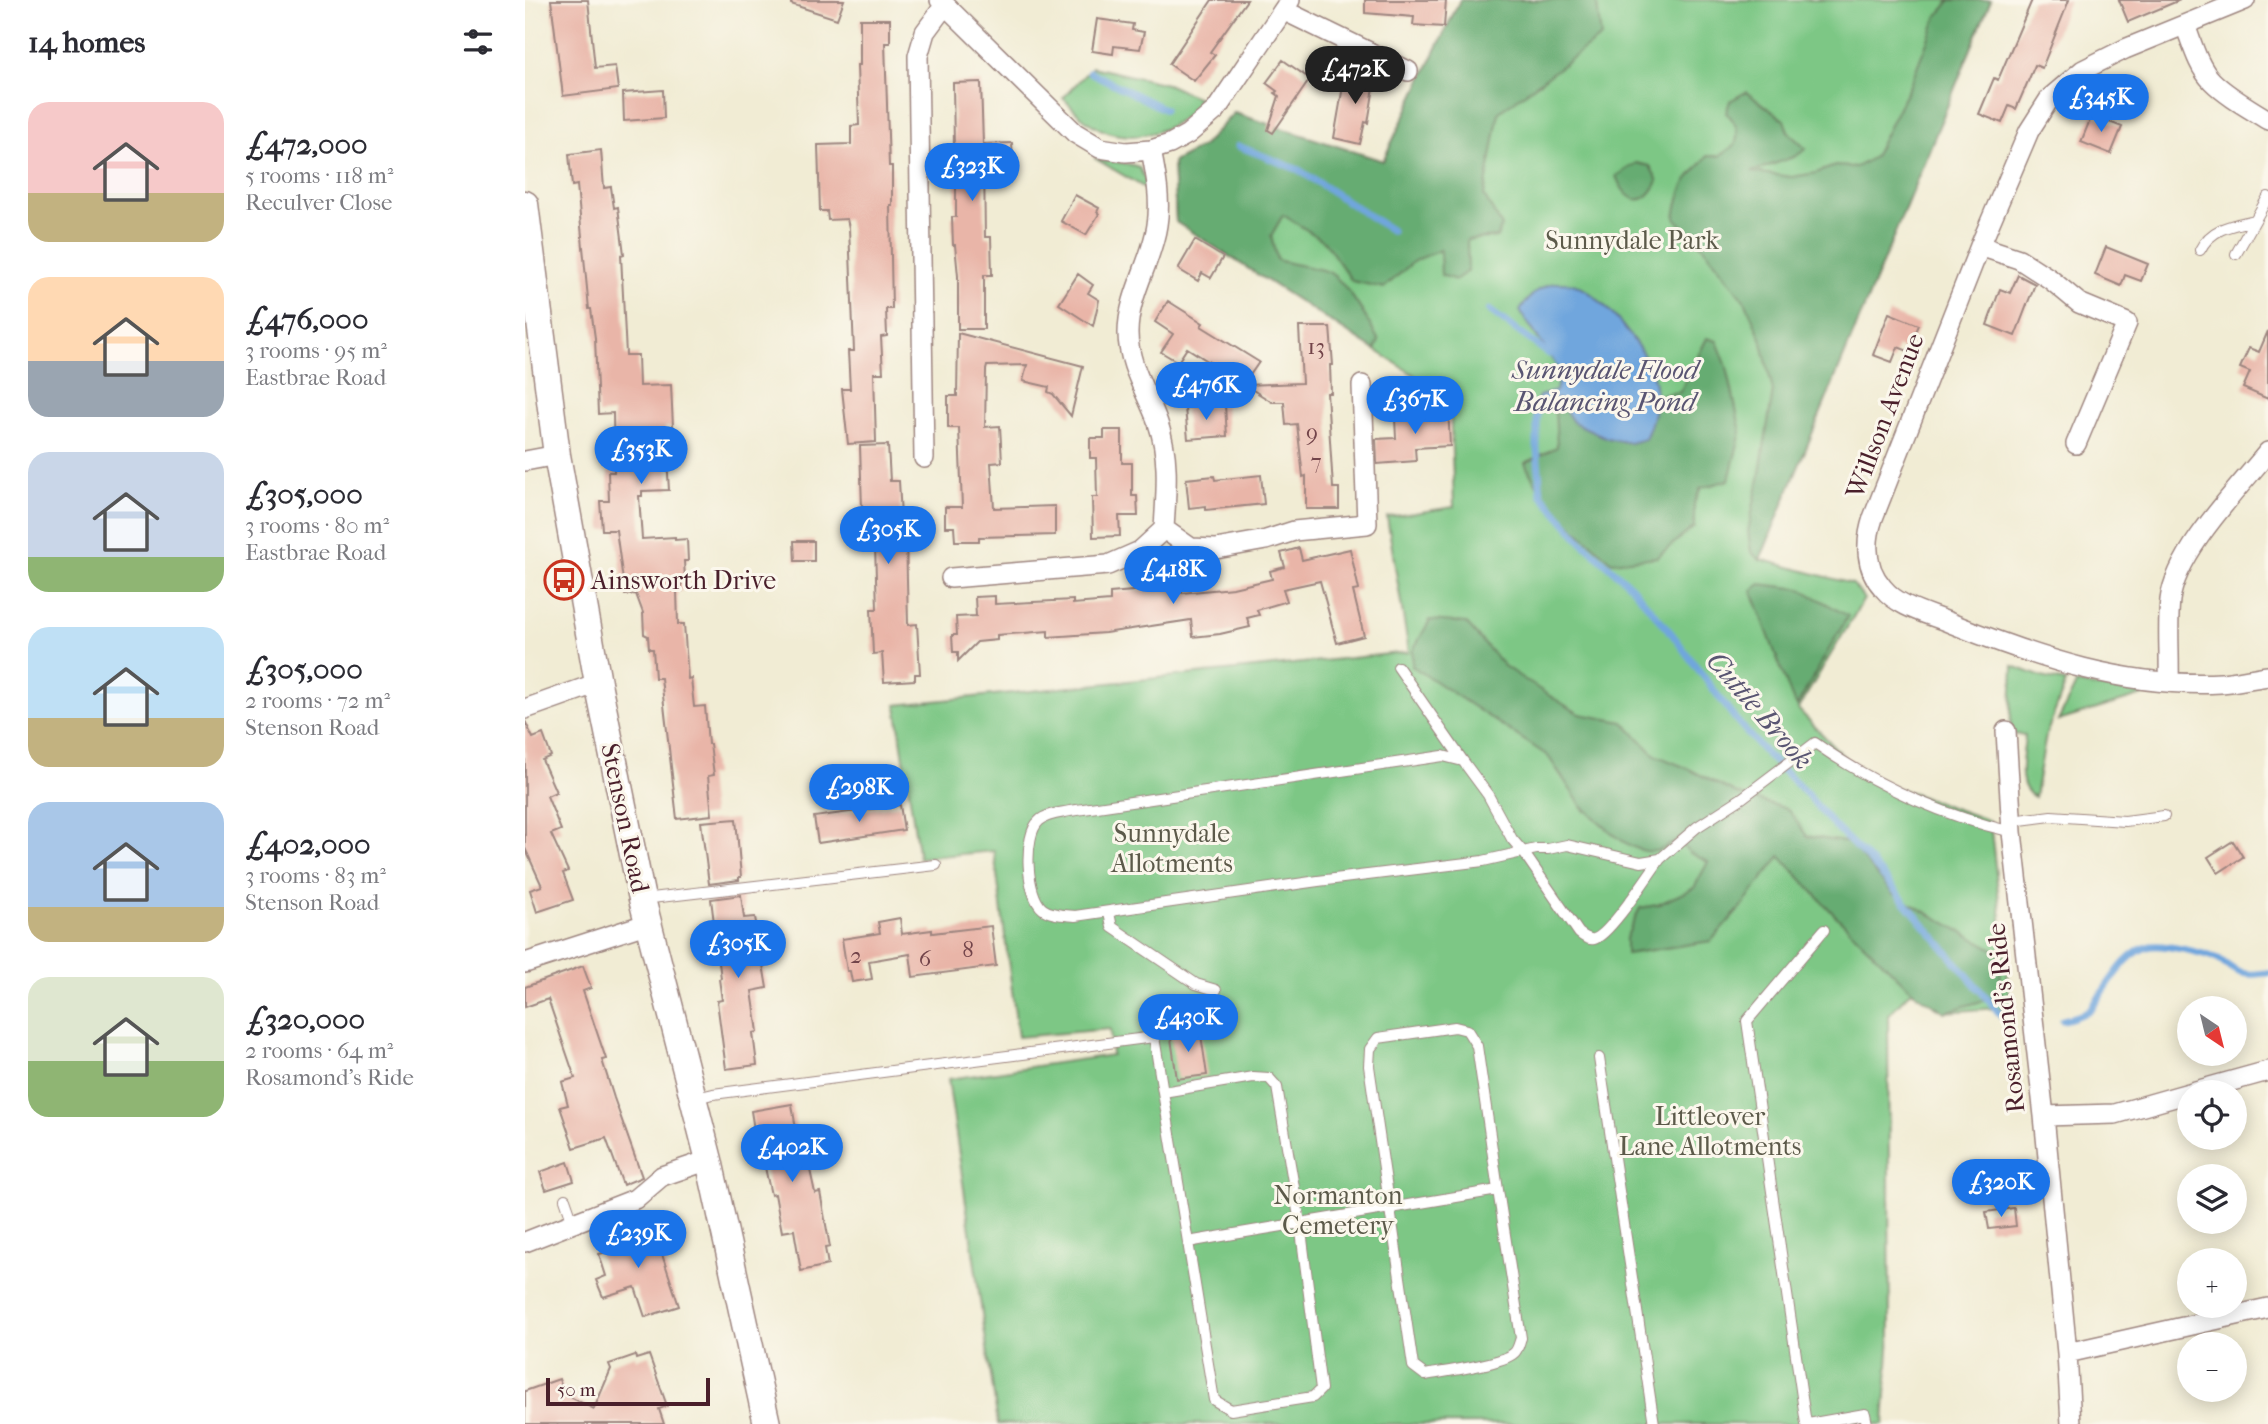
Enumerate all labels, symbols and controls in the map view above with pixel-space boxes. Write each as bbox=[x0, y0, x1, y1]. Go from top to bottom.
icon: filters bbox=[459, 23, 497, 61]
text: 14 homes bbox=[28, 25, 145, 60]
pin: £472K bbox=[1306, 46, 1404, 106]
text: £472K bbox=[1321, 55, 1389, 82]
pin: £345K bbox=[2052, 74, 2150, 134]
text: £345K bbox=[2069, 83, 2133, 110]
text: £472,000 bbox=[245, 127, 368, 162]
icon: home bbox=[84, 130, 168, 214]
pin: £323K bbox=[923, 144, 1021, 203]
text: £323K bbox=[941, 152, 1003, 179]
text: 5 rooms · 118 m² bbox=[245, 162, 393, 189]
text: Reculver Close bbox=[245, 189, 392, 216]
park label: Sunnydale Park bbox=[1545, 225, 1719, 256]
text: £476,000 bbox=[245, 302, 368, 337]
icon: home bbox=[84, 305, 168, 389]
street label: Willson Avenue bbox=[1839, 329, 1931, 504]
house number: 13 bbox=[1307, 333, 1325, 360]
text: 3 rooms · 95 m² bbox=[245, 337, 387, 364]
water label: Sunnydale Flood Balancing Pond bbox=[1511, 353, 1702, 418]
pin: £476K bbox=[1157, 362, 1255, 422]
text: Eastbrae Road bbox=[245, 364, 386, 391]
text: £476K bbox=[1172, 371, 1240, 398]
pin: £367K bbox=[1366, 376, 1464, 436]
text: £367K bbox=[1383, 385, 1447, 412]
house number: 9 bbox=[1306, 419, 1318, 446]
pin: £353K bbox=[592, 426, 690, 486]
text: £353K bbox=[611, 435, 671, 462]
house number: 7 bbox=[1310, 448, 1322, 475]
text: £305,000 bbox=[245, 477, 363, 512]
icon: home bbox=[84, 480, 168, 564]
pin: £305K bbox=[839, 506, 937, 566]
text: 3 rooms · 80 m² bbox=[245, 512, 389, 539]
text: £305K bbox=[856, 515, 920, 542]
text: Eastbrae Road bbox=[245, 539, 386, 566]
pin: £418K bbox=[1124, 546, 1222, 606]
text: £418K bbox=[1140, 555, 1206, 582]
bus stop icon: Ainsworth Drive bbox=[543, 559, 585, 601]
place label: Ainsworth Drive bbox=[590, 565, 776, 596]
water label: Cuttle Brook bbox=[1700, 644, 1820, 776]
text: £305,000 bbox=[245, 652, 363, 687]
icon: home bbox=[84, 655, 168, 739]
text: 2 rooms · 72 m² bbox=[245, 687, 390, 714]
text: Stenson Road bbox=[245, 714, 379, 741]
street label: Stenson Road bbox=[594, 741, 656, 896]
pin: £298K bbox=[810, 764, 908, 824]
text: £298K bbox=[825, 773, 893, 800]
park label: Sunnydale Allotments bbox=[1110, 818, 1233, 879]
text: £402,000 bbox=[245, 827, 371, 862]
icon: home bbox=[84, 830, 168, 914]
text: 3 rooms · 83 m² bbox=[245, 862, 386, 889]
text: Stenson Road bbox=[245, 889, 379, 916]
pin: £305K bbox=[689, 920, 787, 980]
street label: Rosamond's Ride bbox=[1981, 921, 2031, 1115]
text: £305K bbox=[706, 929, 770, 956]
house number: 8 bbox=[962, 936, 974, 963]
house number: 2 bbox=[850, 942, 862, 969]
house number: 6 bbox=[919, 945, 932, 972]
pin: £430K bbox=[1139, 995, 1237, 1054]
north arrow bbox=[2177, 996, 2247, 1066]
map controls bbox=[2177, 996, 2247, 1402]
text: £320,000 bbox=[245, 1002, 365, 1037]
text: £430K bbox=[1154, 1003, 1222, 1030]
icon: home bbox=[84, 1005, 168, 1089]
text: 2 rooms · 64 m² bbox=[245, 1037, 393, 1064]
text: Rosamond's Ride bbox=[245, 1064, 414, 1091]
button: locate bbox=[2177, 1080, 2247, 1150]
park label: Littleover Lane Allotments bbox=[1619, 1101, 1801, 1162]
pin: £402K bbox=[743, 1124, 841, 1184]
text: £402K bbox=[757, 1133, 827, 1160]
pin: £320K bbox=[1952, 1160, 2050, 1219]
button: layers bbox=[2177, 1164, 2247, 1234]
text: £320K bbox=[1968, 1168, 2034, 1195]
park label: Normanton Cemetery bbox=[1273, 1180, 1403, 1241]
pin: £239K bbox=[589, 1210, 687, 1270]
text: £239K bbox=[605, 1219, 671, 1246]
button: + bbox=[2177, 1248, 2247, 1318]
button: − bbox=[2177, 1332, 2247, 1402]
scale bar bbox=[546, 1375, 711, 1407]
text: 50 m bbox=[557, 1379, 596, 1401]

